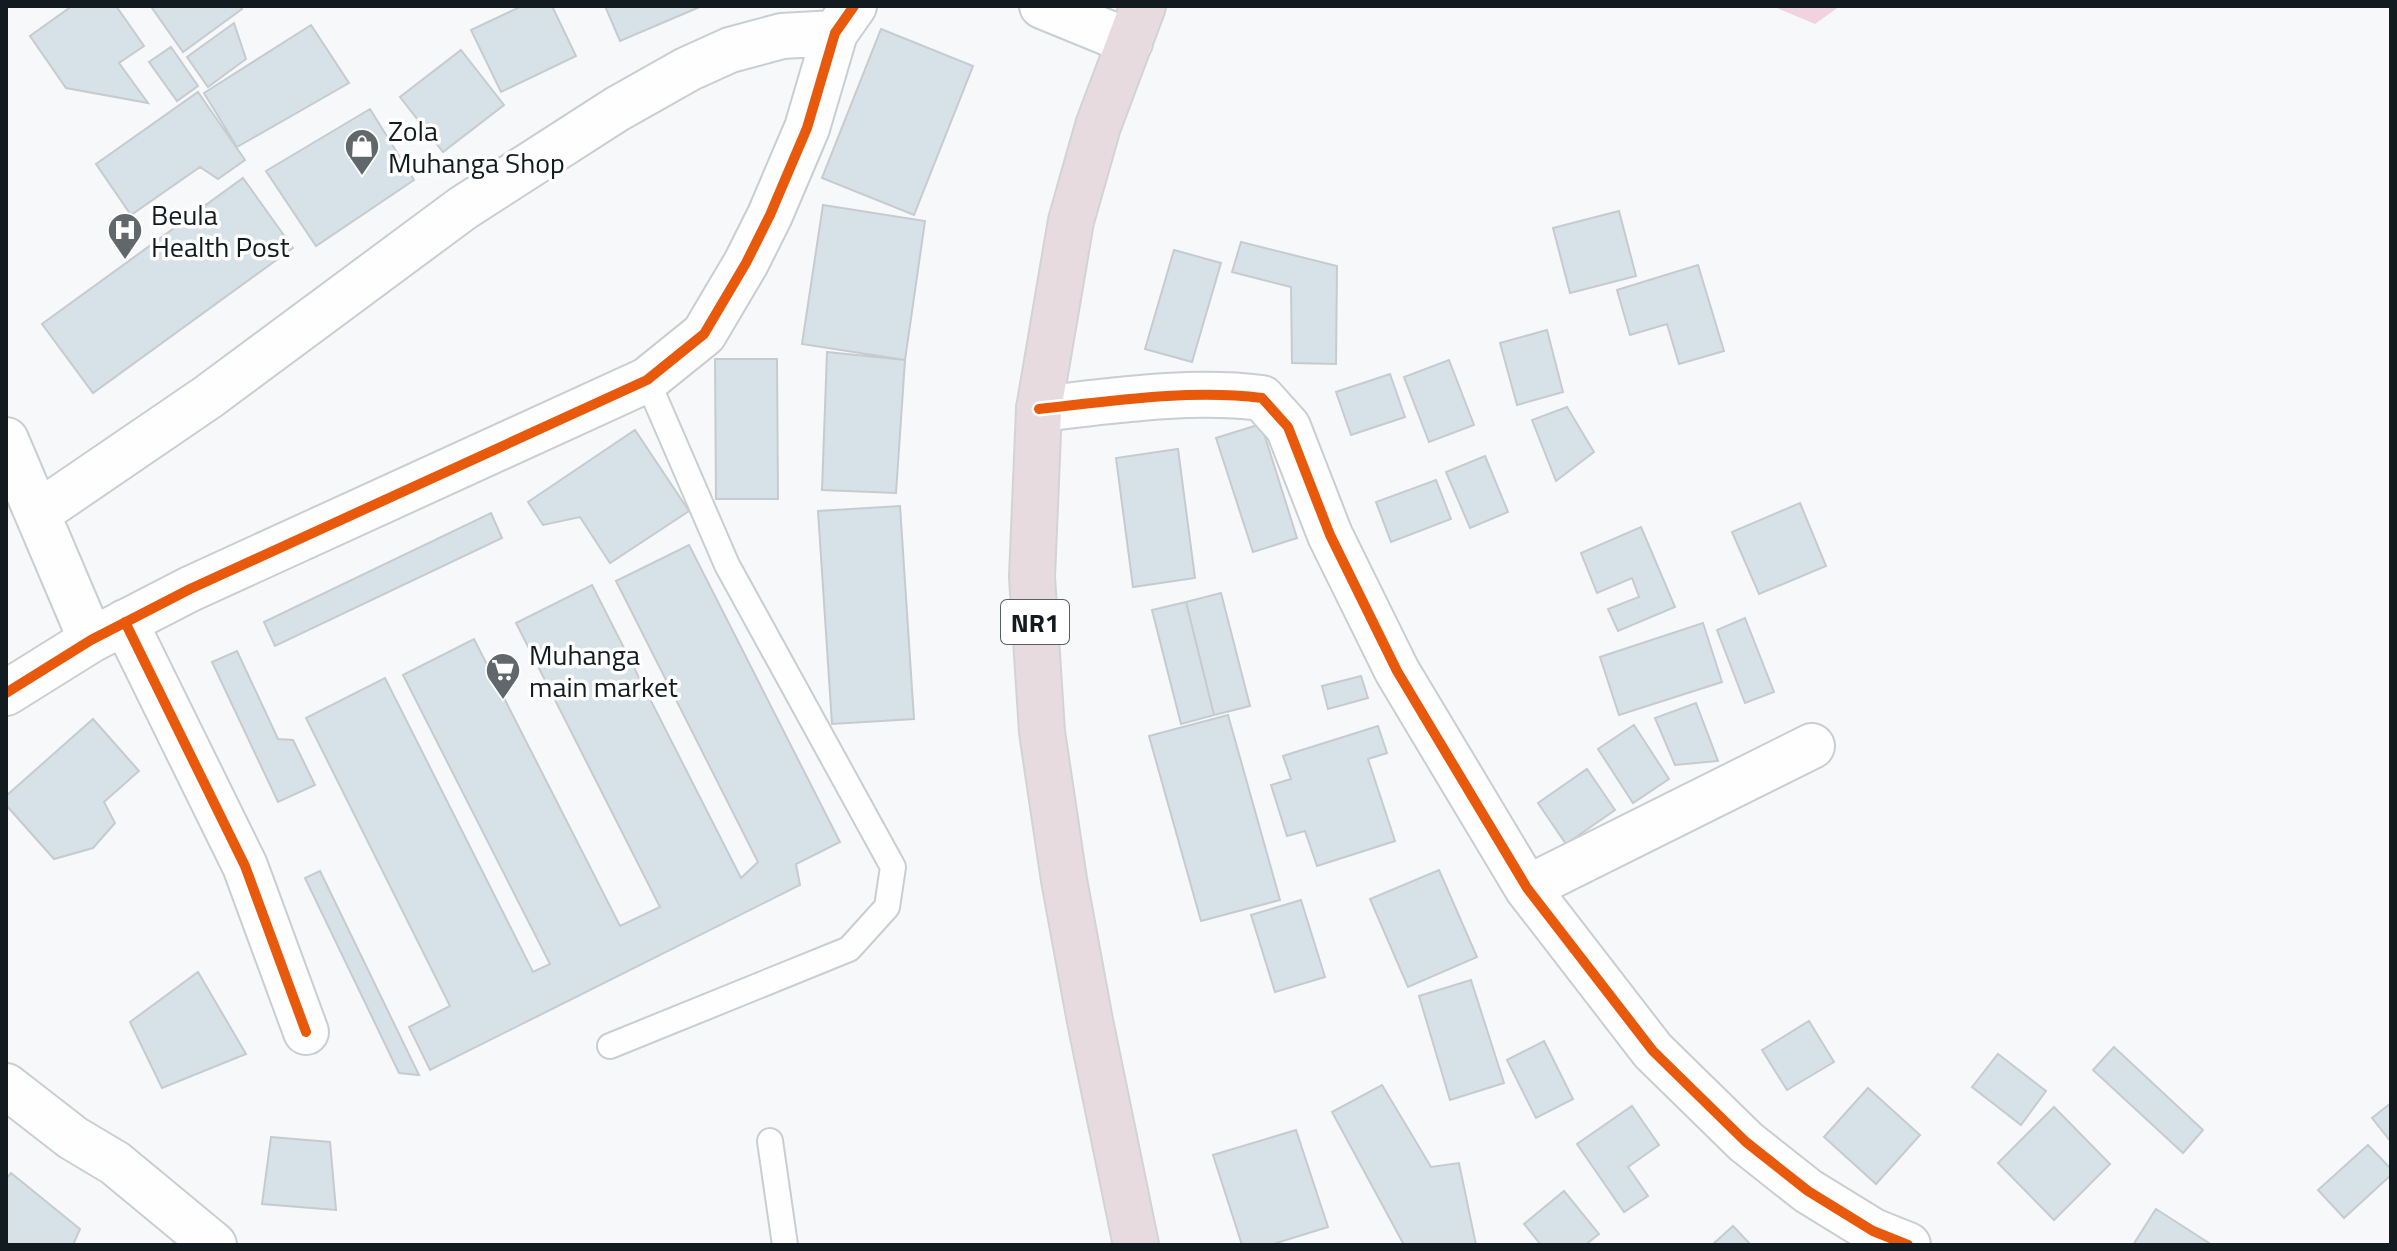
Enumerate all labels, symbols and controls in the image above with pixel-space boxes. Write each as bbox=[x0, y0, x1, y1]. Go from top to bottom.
place label: Zola Muhanga Shop bbox=[388, 109, 565, 184]
shop icon: Zola Muhanga Shop bbox=[343, 127, 381, 177]
place label: Beula Health Post bbox=[151, 193, 290, 268]
hospital icon: Beula Health Post bbox=[106, 211, 144, 261]
road number: NR1 bbox=[1001, 600, 1069, 644]
place label: Muhanga main market bbox=[529, 633, 678, 708]
supermarket icon: Muhanga main market bbox=[484, 651, 522, 701]

